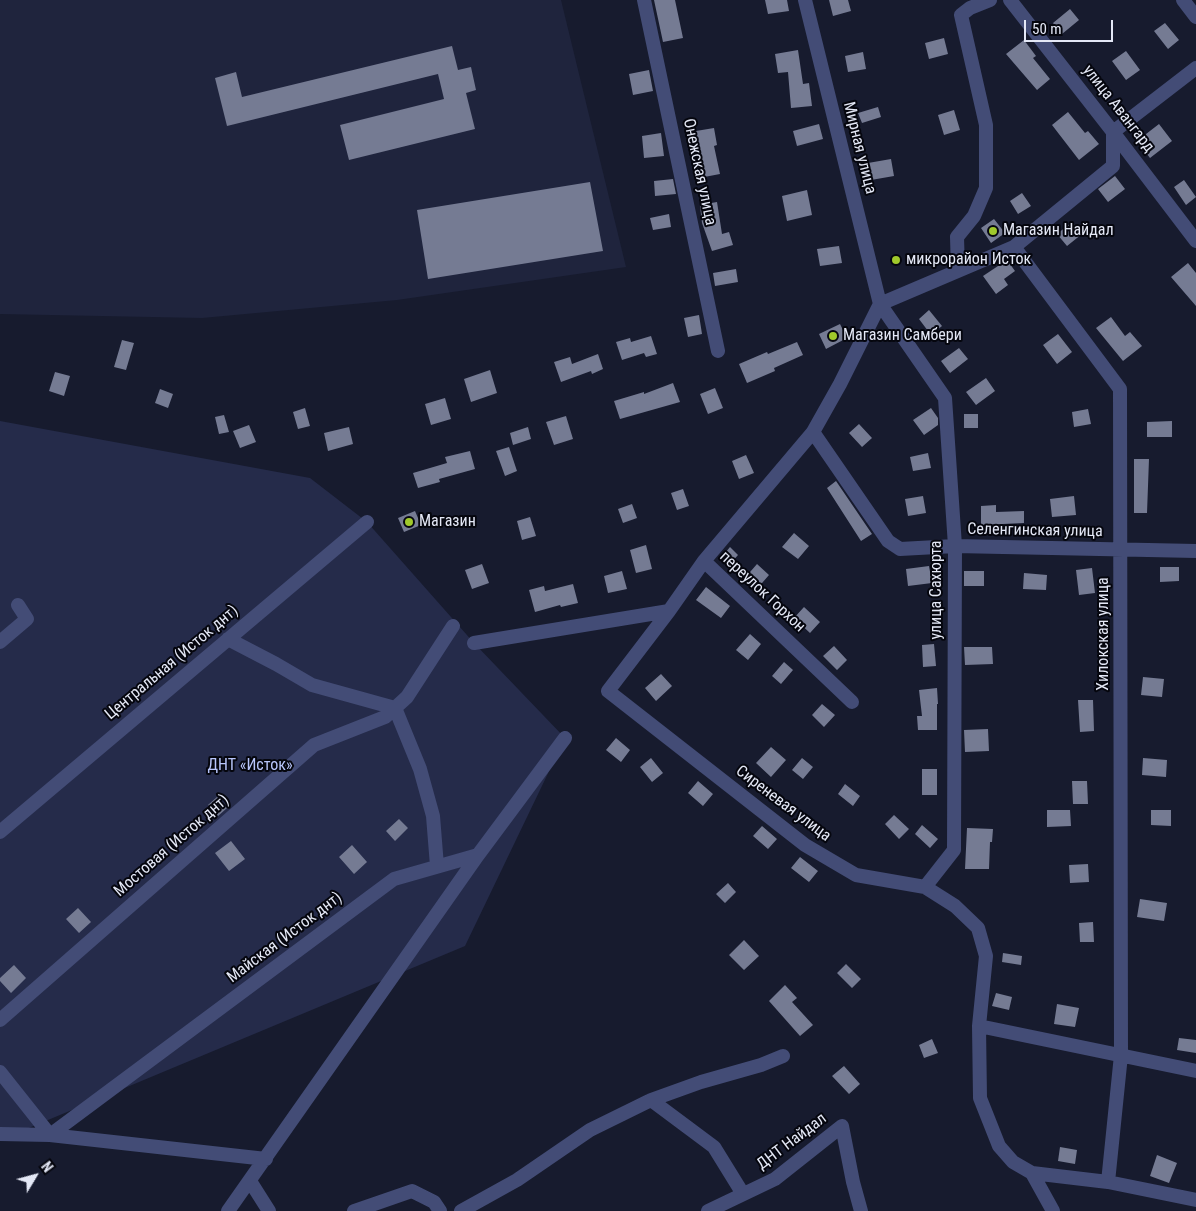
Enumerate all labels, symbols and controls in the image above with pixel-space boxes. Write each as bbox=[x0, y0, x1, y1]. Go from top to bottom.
scale bar bbox=[1026, 10, 1115, 42]
text: 50 m bbox=[1032, 20, 1062, 38]
street label: улица Авангард bbox=[1078, 62, 1158, 156]
street label: Мирная улица bbox=[838, 100, 880, 196]
street label: Онежская улица bbox=[678, 117, 720, 227]
place label: Магазин Найдал bbox=[1003, 221, 1114, 241]
marker: Магазин Найдал bbox=[987, 225, 999, 237]
place label: микрорайон Исток bbox=[906, 250, 1031, 270]
marker: микрорайон Исток bbox=[890, 254, 902, 266]
place label: Магазин Самбери bbox=[843, 326, 962, 346]
marker: Магазин Самбери bbox=[827, 330, 839, 342]
place label: Магазин bbox=[419, 512, 476, 532]
marker: Магазин bbox=[403, 516, 415, 528]
street label: Селенгинская улица bbox=[967, 520, 1103, 542]
street label: улица Сахюрта bbox=[927, 540, 947, 640]
street label: переулок Горхон bbox=[715, 547, 809, 637]
street label: Хилокская улица bbox=[1094, 577, 1114, 691]
street label: Центральная (Исток днт) bbox=[101, 602, 243, 724]
park label: ДНТ «Исток» bbox=[207, 756, 293, 776]
street label: Сиреневая улица bbox=[732, 762, 834, 846]
street label: Мостовая (Исток днт) bbox=[111, 791, 233, 901]
street label: Майская (Исток днт) bbox=[224, 889, 346, 987]
street label: ДНТ Найдал bbox=[753, 1110, 831, 1174]
north arrow bbox=[10, 1151, 60, 1201]
text: N bbox=[38, 1159, 56, 1175]

